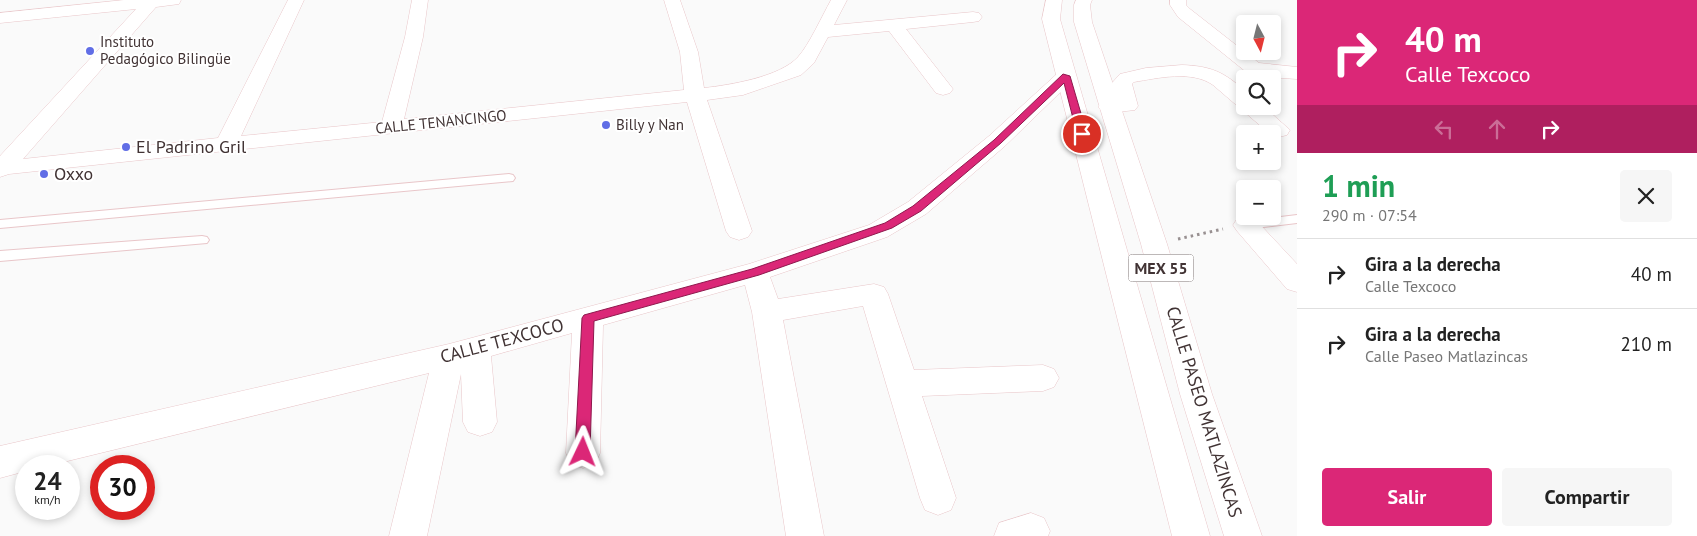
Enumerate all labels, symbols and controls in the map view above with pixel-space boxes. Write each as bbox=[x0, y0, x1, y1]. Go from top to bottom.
north arrow bbox=[1236, 15, 1281, 60]
map controls bbox=[1236, 15, 1281, 225]
text: 40 m bbox=[1405, 16, 1482, 62]
icon: right bbox=[1322, 20, 1387, 85]
place label: Instituto Pedagógico Bilingüe bbox=[100, 32, 231, 68]
marker: Instituto Pedagógico Bilingüe bbox=[84, 45, 96, 57]
text: Calle Texcoco bbox=[1405, 60, 1531, 88]
button: search bbox=[1236, 70, 1281, 115]
street label: CALLE TENANCINGO bbox=[374, 105, 507, 138]
pin bbox=[1061, 113, 1103, 155]
place label: Billy y Nan bbox=[616, 115, 684, 134]
icon: left bbox=[1430, 115, 1458, 143]
icon: ahead bbox=[1483, 115, 1511, 143]
icon: right bbox=[1536, 115, 1564, 143]
marker: Billy y Nan bbox=[600, 119, 612, 131]
icon: arrive bbox=[1068, 120, 1096, 148]
button: + bbox=[1236, 125, 1281, 170]
place label: El Padrino Gril bbox=[136, 135, 247, 158]
marker: El Padrino Gril bbox=[120, 141, 132, 153]
place label: Oxxo bbox=[54, 162, 93, 185]
text: 1 min bbox=[1322, 166, 1395, 205]
marker: Oxxo bbox=[38, 168, 50, 180]
button: close bbox=[1620, 170, 1672, 222]
button: − bbox=[1236, 180, 1281, 225]
text: 290 m · 07:54 bbox=[1322, 205, 1417, 225]
text: Gira a la derecha bbox=[1365, 252, 1501, 276]
road number: MEX 55 bbox=[1128, 254, 1194, 282]
icon: right bbox=[1322, 260, 1350, 288]
text: 40 m bbox=[1631, 262, 1672, 286]
text: Calle Texcoco bbox=[1365, 276, 1456, 296]
street label: CALLE PASEO MATLAZINCAS bbox=[1161, 304, 1248, 520]
street label: CALLE TEXCOCO bbox=[438, 313, 566, 368]
text: Gira a la derecha bbox=[1365, 322, 1501, 346]
icon: right bbox=[1322, 330, 1350, 358]
text: 210 m bbox=[1620, 332, 1672, 356]
text: Calle Paseo Matlazincas bbox=[1365, 346, 1528, 366]
position arrow bbox=[556, 425, 608, 477]
speed limit sign: 30 bbox=[90, 455, 155, 520]
text: 24 bbox=[33, 465, 62, 497]
button: Salir bbox=[1322, 468, 1492, 526]
button: Compartir bbox=[1502, 468, 1672, 526]
text: km/h bbox=[34, 492, 61, 507]

